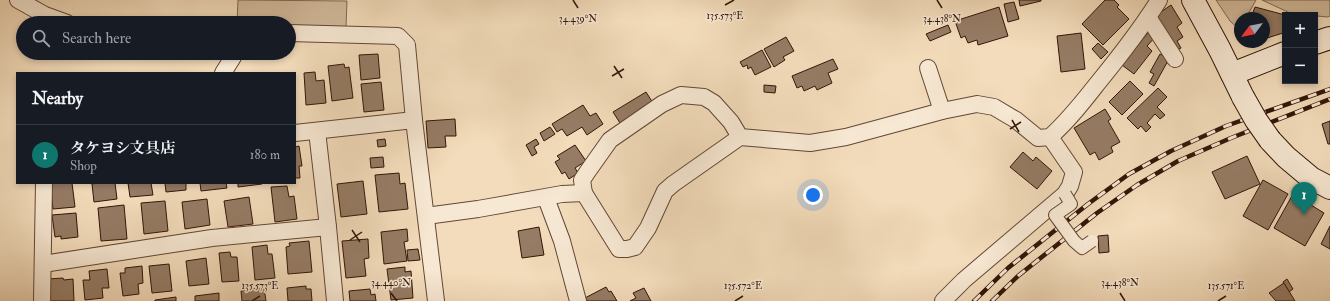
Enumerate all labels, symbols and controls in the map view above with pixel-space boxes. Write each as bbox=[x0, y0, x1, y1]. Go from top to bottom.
text: 135.573°E bbox=[707, 10, 743, 22]
north arrow bbox=[1234, 12, 1270, 48]
map controls bbox=[1282, 12, 1318, 84]
button: + bbox=[1282, 12, 1318, 48]
text: 34.439°N bbox=[559, 13, 597, 25]
text: 34.438°N bbox=[923, 13, 961, 25]
search box bbox=[16, 16, 296, 60]
icon: search bbox=[30, 27, 52, 49]
text: Search here bbox=[62, 29, 131, 48]
button: − bbox=[1282, 48, 1318, 84]
text: Nearby bbox=[32, 88, 83, 109]
text: タケヨシ文具店 bbox=[70, 139, 175, 158]
text: 1 bbox=[43, 147, 47, 163]
text: 180 m bbox=[250, 147, 280, 163]
text: Shop bbox=[70, 158, 97, 174]
pin: 1 bbox=[1291, 182, 1317, 215]
your location bbox=[803, 185, 823, 205]
text: 34.440°N bbox=[371, 277, 411, 289]
text: 34.438°N bbox=[1101, 277, 1139, 289]
text: 135.573°E bbox=[242, 280, 278, 292]
text: 135.572°E bbox=[724, 280, 762, 292]
text: 135.571°E bbox=[1208, 280, 1244, 292]

